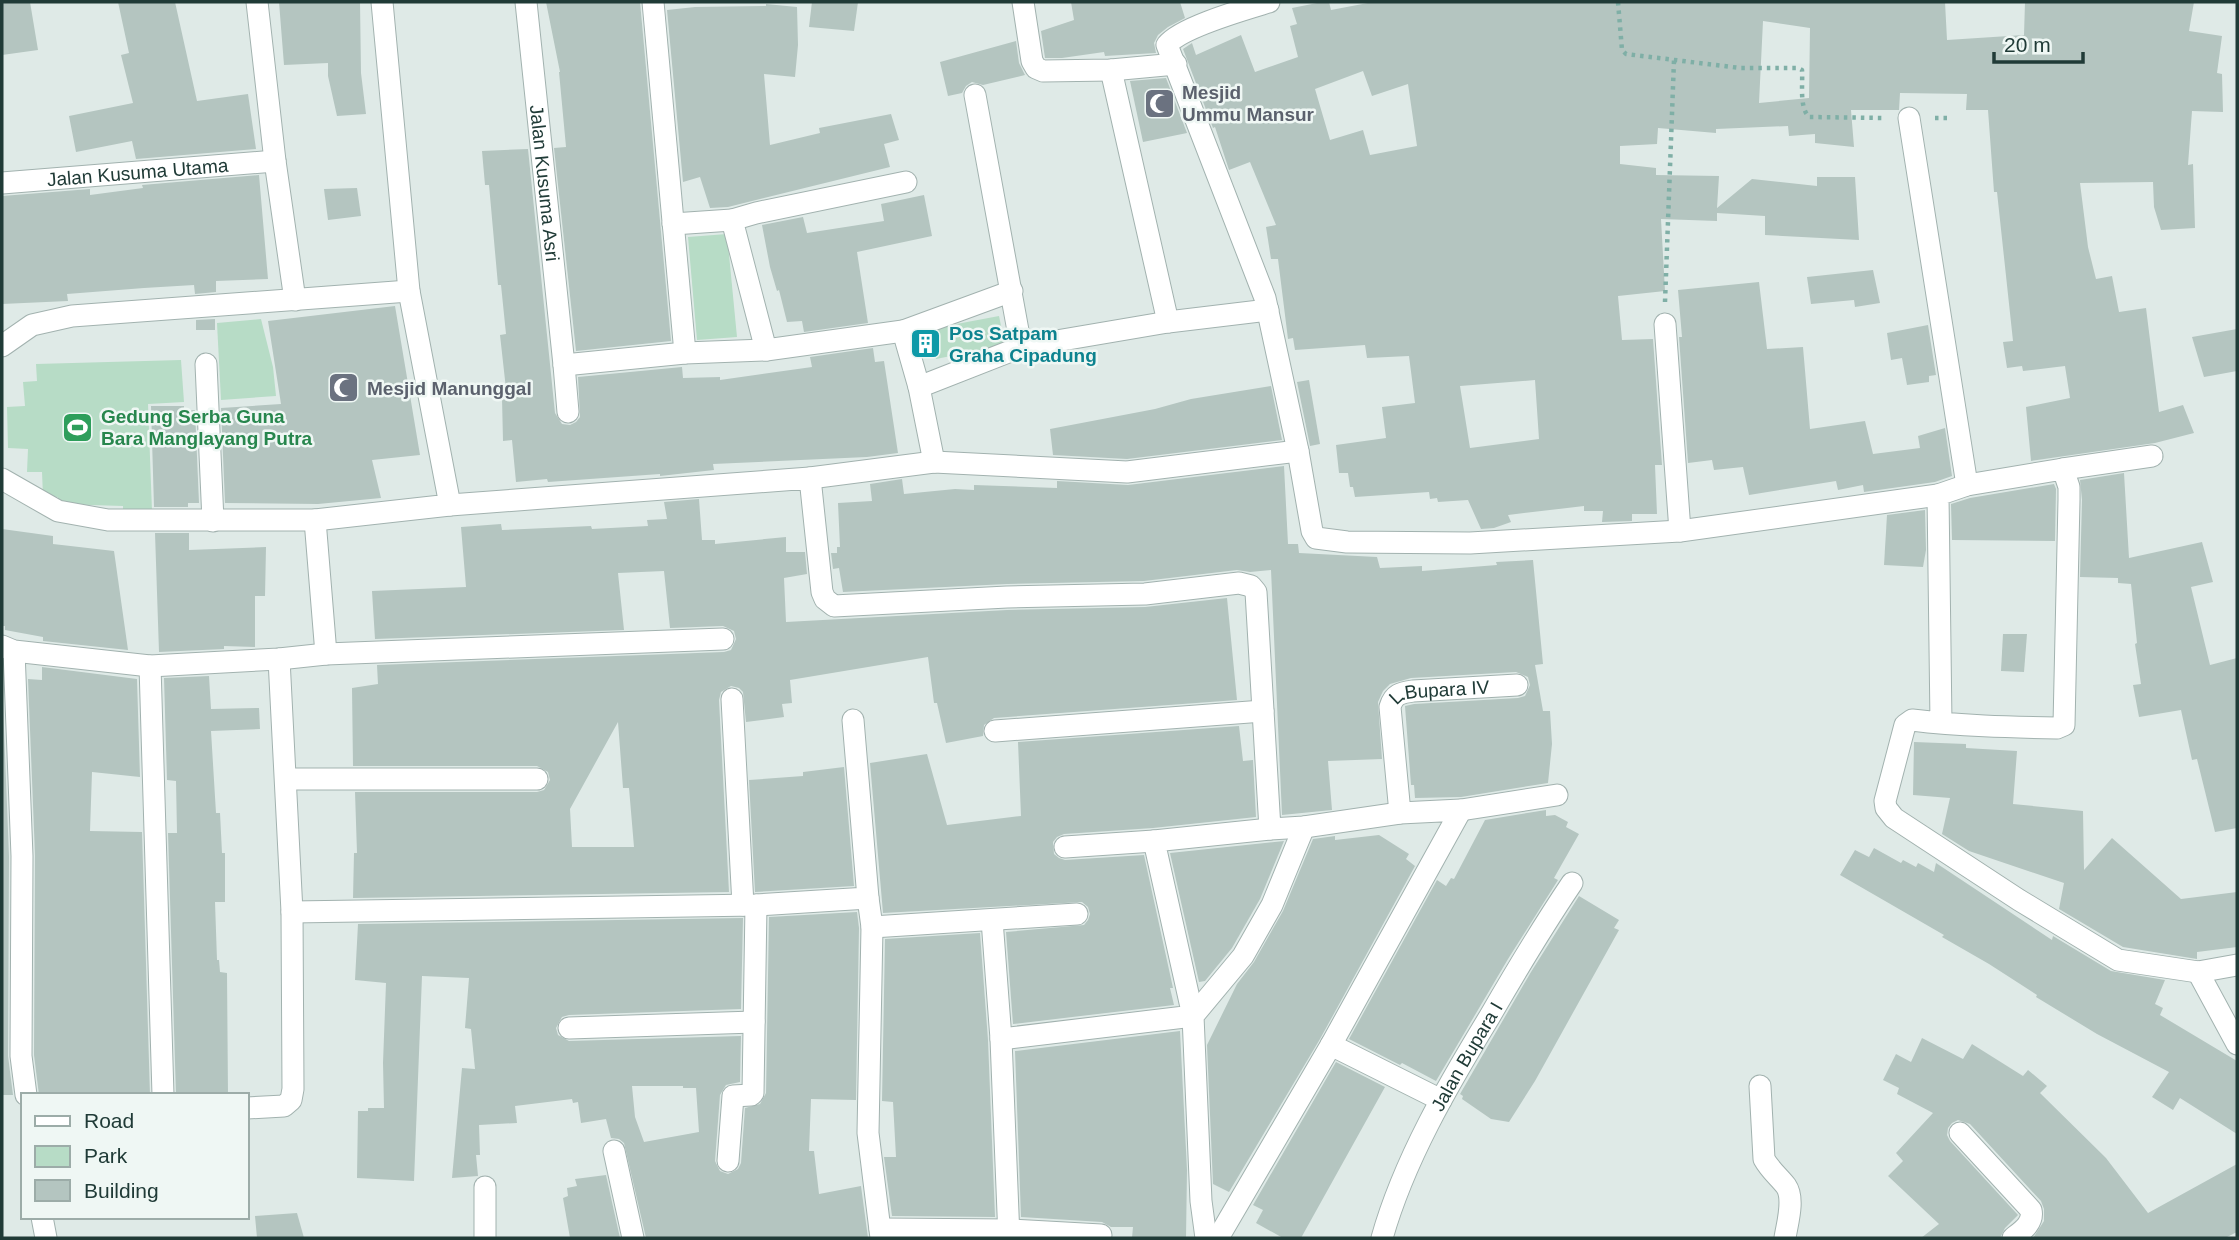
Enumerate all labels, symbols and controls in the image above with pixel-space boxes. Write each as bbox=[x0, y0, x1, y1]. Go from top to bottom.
scale bar bbox=[1994, 21, 2083, 65]
text: 20 m bbox=[2004, 33, 2051, 56]
place label: Mesjid Ummu Mansur bbox=[1182, 82, 1315, 125]
mosque icon: Mesjid Ummu Mansur bbox=[1142, 86, 1176, 120]
street label: Jalan Kusuma Asri bbox=[526, 104, 563, 262]
street label: Jalan Kusuma Utama bbox=[46, 155, 229, 190]
place label: Pos Satpam Graha Cipadung bbox=[949, 323, 1097, 366]
building icon: Pos Satpam Graha Cipadung bbox=[909, 327, 943, 361]
mosque icon: Mesjid Manunggal bbox=[327, 371, 361, 405]
place label: Mesjid Manunggal bbox=[367, 378, 532, 399]
place label: Gedung Serba Guna Bara Manglayang Putra bbox=[101, 406, 313, 449]
sports icon: Gedung Serba Guna Bara Manglayang Putra bbox=[61, 410, 95, 444]
street label: L.Bupara IV bbox=[1385, 677, 1490, 708]
street label: Jalan Bupara I bbox=[1427, 998, 1507, 1115]
legend bbox=[21, 1093, 248, 1219]
text: Road bbox=[84, 1109, 134, 1132]
text: Park bbox=[84, 1144, 128, 1167]
text: Building bbox=[84, 1179, 159, 1202]

